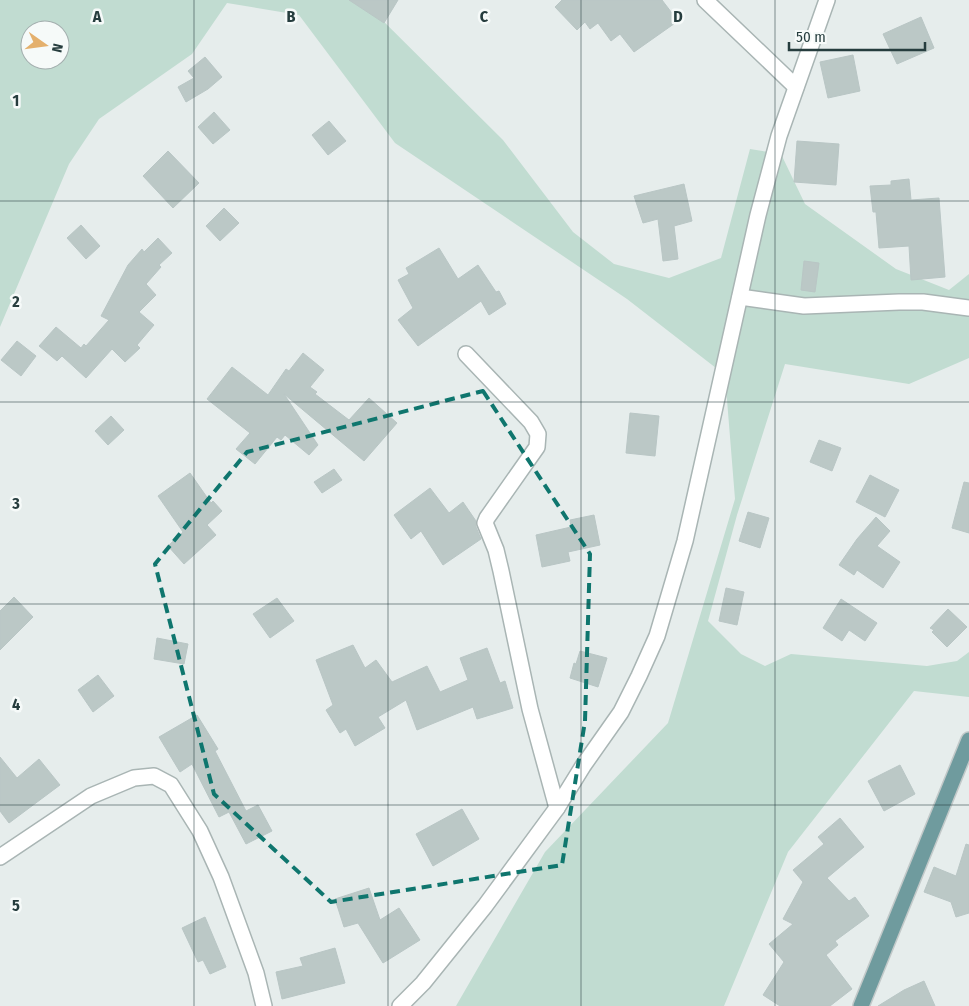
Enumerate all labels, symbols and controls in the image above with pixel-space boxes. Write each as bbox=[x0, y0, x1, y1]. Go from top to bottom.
text: A bbox=[92, 7, 102, 26]
text: B bbox=[287, 7, 296, 26]
text: C bbox=[480, 7, 489, 26]
text: D bbox=[673, 7, 683, 26]
north arrow bbox=[20, 20, 70, 70]
scale bar bbox=[789, 20, 925, 52]
text: 50 m bbox=[796, 28, 826, 46]
text: N bbox=[48, 42, 66, 54]
text: 1 bbox=[13, 91, 19, 110]
text: 2 bbox=[11, 292, 20, 311]
text: 3 bbox=[11, 494, 20, 513]
text: 4 bbox=[12, 695, 20, 714]
text: 5 bbox=[12, 896, 20, 915]

